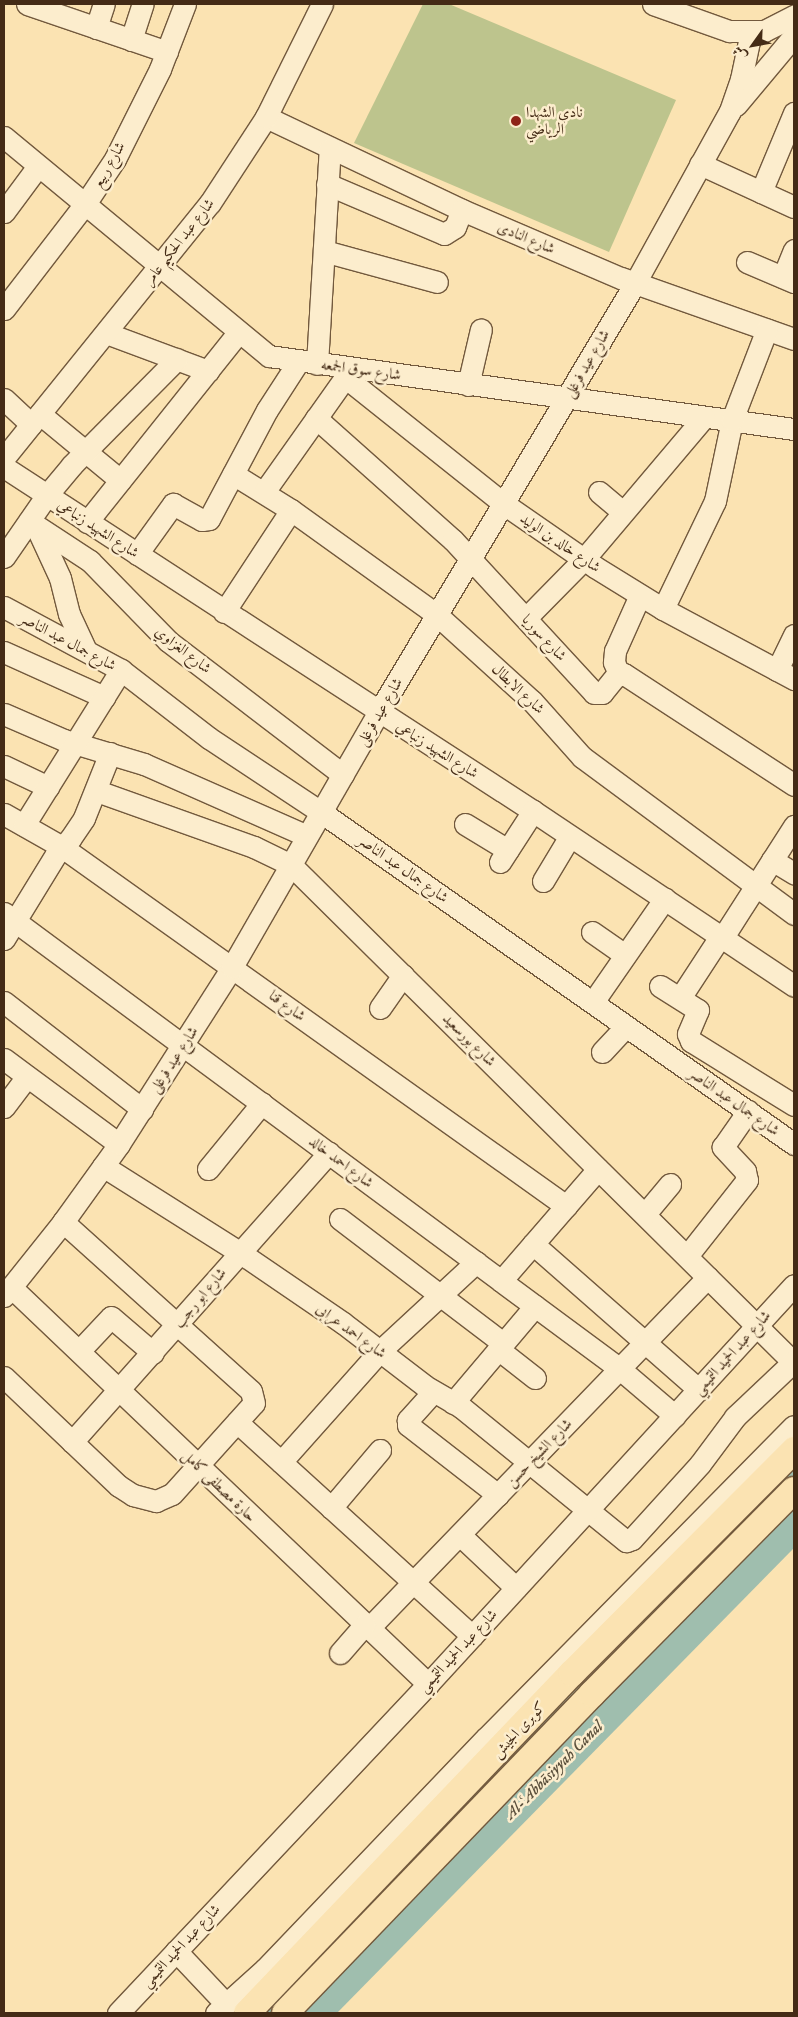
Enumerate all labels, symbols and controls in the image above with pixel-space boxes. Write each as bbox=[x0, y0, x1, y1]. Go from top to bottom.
north arrow bbox=[728, 20, 778, 70]
text: ش bbox=[729, 42, 752, 64]
place label: نادي الشهدا الرياضي bbox=[526, 103, 583, 138]
marker: نادي الشهدا الرياضي bbox=[510, 115, 522, 127]
street label: شارع ربيع bbox=[89, 139, 129, 191]
street label: شارع عبد الحكيم عامر bbox=[140, 195, 218, 289]
street label: شارع النادى bbox=[495, 218, 557, 258]
street label: شارع عيد فرغلى bbox=[560, 327, 614, 401]
street label: شارع سوق الجمعه bbox=[320, 355, 402, 385]
street label: شارع الشهيد زنباعي bbox=[54, 496, 142, 562]
street label: شارع خالد بن الوليد bbox=[516, 509, 604, 577]
street label: شارع جمال عبد الناصر bbox=[17, 609, 119, 675]
street label: شارع سوريا bbox=[518, 611, 570, 665]
street label: شارع الغزاوي bbox=[151, 622, 215, 678]
street label: شارع الابطال bbox=[488, 660, 548, 718]
street label: شارع عيد فرغلى bbox=[353, 675, 407, 749]
street label: شارع الشهيد زنباعي bbox=[392, 718, 482, 782]
street label: شارع جمال عبد الناصر bbox=[354, 831, 452, 907]
street label: شارع قنا bbox=[265, 987, 309, 1025]
street label: شارع بورسعيد bbox=[439, 1010, 499, 1070]
street label: شارع عيد فرغلى bbox=[146, 1023, 202, 1097]
street label: شارع جمال عبد الناصر bbox=[685, 1064, 783, 1140]
street label: شارع احمد خالد bbox=[305, 1132, 377, 1192]
street label: شارع ابو رجب bbox=[170, 1264, 230, 1332]
street label: شارع احمد عرابى bbox=[312, 1300, 390, 1362]
street label: شارع عبد الحميد التميمي bbox=[689, 1307, 775, 1399]
street label: شارع الشيخ حسن bbox=[502, 1415, 576, 1491]
street label: حارة مصطفى كامل bbox=[178, 1446, 260, 1526]
street label: شارع عبد الحميد التميمي bbox=[415, 1606, 501, 1696]
street label: كوبرى الجيش bbox=[488, 1698, 550, 1762]
water label: Al-ʿAbbāsiyyah Canal bbox=[501, 1717, 607, 1823]
street label: شارع عبد الحميد التميمي bbox=[138, 1901, 224, 1991]

